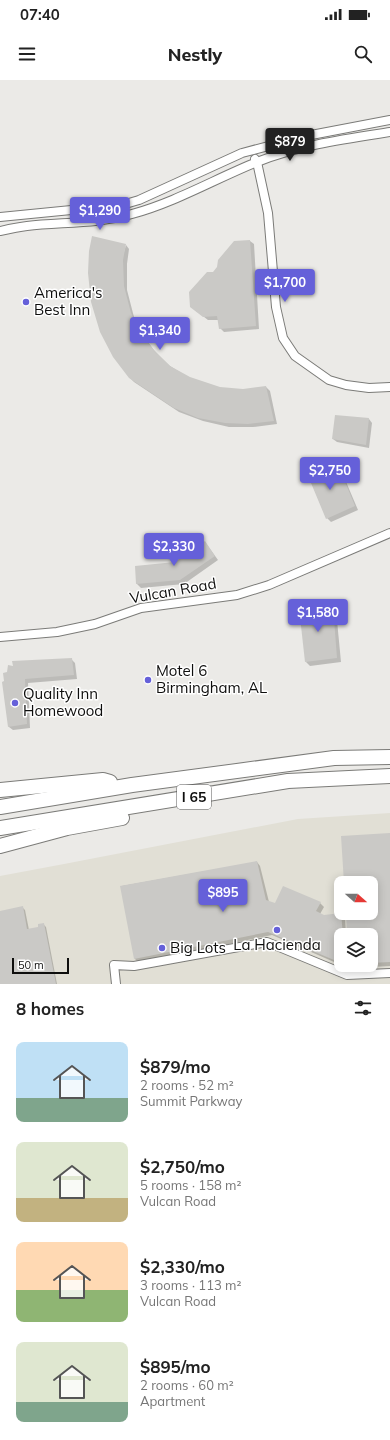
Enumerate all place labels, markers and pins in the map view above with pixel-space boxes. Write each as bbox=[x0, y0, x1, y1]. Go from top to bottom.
pin: $879 bbox=[266, 128, 314, 162]
pin: $1,290 bbox=[67, 197, 133, 231]
pin: $1,700 bbox=[252, 269, 318, 303]
place label: America's Best Inn bbox=[34, 283, 103, 319]
marker: America's Best Inn bbox=[21, 297, 31, 307]
pin: $1,340 bbox=[127, 317, 193, 351]
pin: $2,750 bbox=[297, 457, 363, 491]
pin: $2,330 bbox=[141, 533, 207, 567]
pin: $1,580 bbox=[285, 599, 351, 633]
place label: Motel 6 Birmingham, AL bbox=[156, 661, 267, 697]
marker: Motel 6 Birmingham, AL bbox=[143, 675, 153, 685]
place label: Quality Inn Homewood bbox=[23, 684, 103, 720]
marker: Quality Inn Homewood bbox=[10, 698, 20, 708]
pin: $895 bbox=[199, 879, 247, 913]
marker: La Hacienda bbox=[272, 925, 282, 935]
place label: La Hacienda bbox=[233, 935, 321, 954]
place label: Big Lots bbox=[170, 938, 226, 957]
marker: Big Lots bbox=[157, 943, 167, 953]

